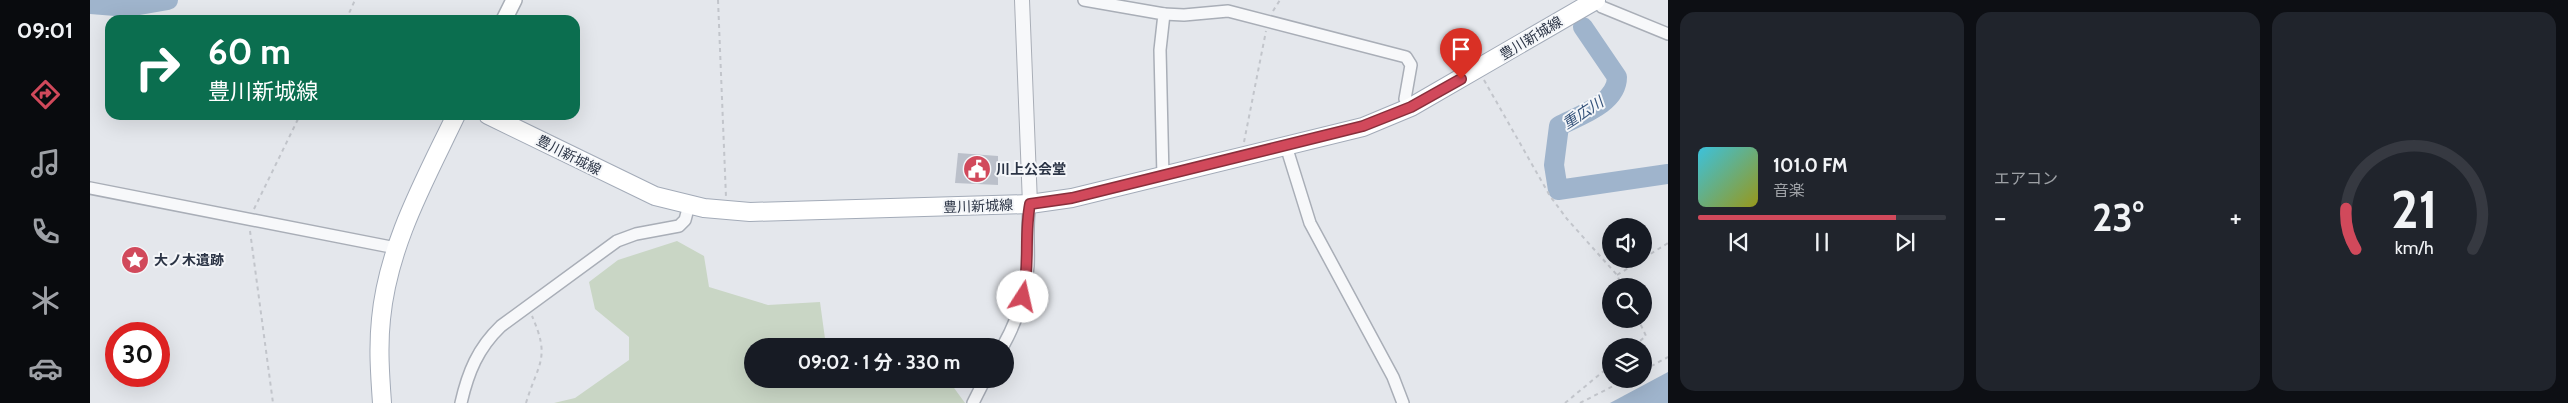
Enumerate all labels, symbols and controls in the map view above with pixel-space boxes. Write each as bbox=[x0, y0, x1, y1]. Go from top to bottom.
street label: 豊川新城線 bbox=[1496, 12, 1566, 64]
text: 09:01 bbox=[17, 17, 73, 44]
pin bbox=[1440, 28, 1482, 79]
text: 60 m bbox=[208, 30, 291, 73]
icon: right bbox=[125, 35, 190, 100]
icon: arrive bbox=[1447, 35, 1475, 63]
icon: directions bbox=[28, 77, 63, 112]
text: 豊川新城線 bbox=[208, 78, 318, 105]
water label: 重広川 bbox=[1559, 92, 1608, 133]
street label: 豊川新城線 bbox=[534, 131, 604, 179]
icon: music bbox=[28, 146, 63, 181]
public building icon: 川上公会堂 bbox=[962, 154, 992, 184]
text: 101.0 FM bbox=[1773, 154, 1848, 177]
place label: 川上公会堂 bbox=[996, 160, 1066, 178]
text: エアコン bbox=[1994, 169, 2058, 188]
text: 21 bbox=[2391, 178, 2437, 241]
text: 音楽 bbox=[1773, 181, 1805, 200]
text: 23° bbox=[2092, 194, 2144, 241]
street label: 豊川新城線 bbox=[943, 196, 1013, 216]
text: − bbox=[1994, 200, 2006, 234]
text: + bbox=[2230, 200, 2242, 234]
icon: phone bbox=[28, 214, 63, 249]
map controls bbox=[1602, 218, 1652, 388]
button: sound bbox=[1602, 218, 1652, 268]
icon: previous bbox=[1725, 228, 1753, 256]
icon: pause bbox=[1808, 228, 1836, 256]
icon: next bbox=[1891, 228, 1919, 256]
text: km/h bbox=[2394, 237, 2434, 258]
place icon: 大ノ木遺跡 bbox=[120, 245, 150, 275]
place label: 大ノ木遺跡 bbox=[154, 251, 224, 269]
position arrow bbox=[996, 270, 1048, 322]
button: search bbox=[1602, 278, 1652, 328]
icon: climate bbox=[28, 283, 63, 318]
speed limit sign: 30 bbox=[105, 322, 170, 387]
button: layers bbox=[1602, 338, 1652, 388]
icon: car bbox=[28, 351, 63, 386]
text: 09:02 · 1 分 · 330 m bbox=[798, 351, 960, 374]

